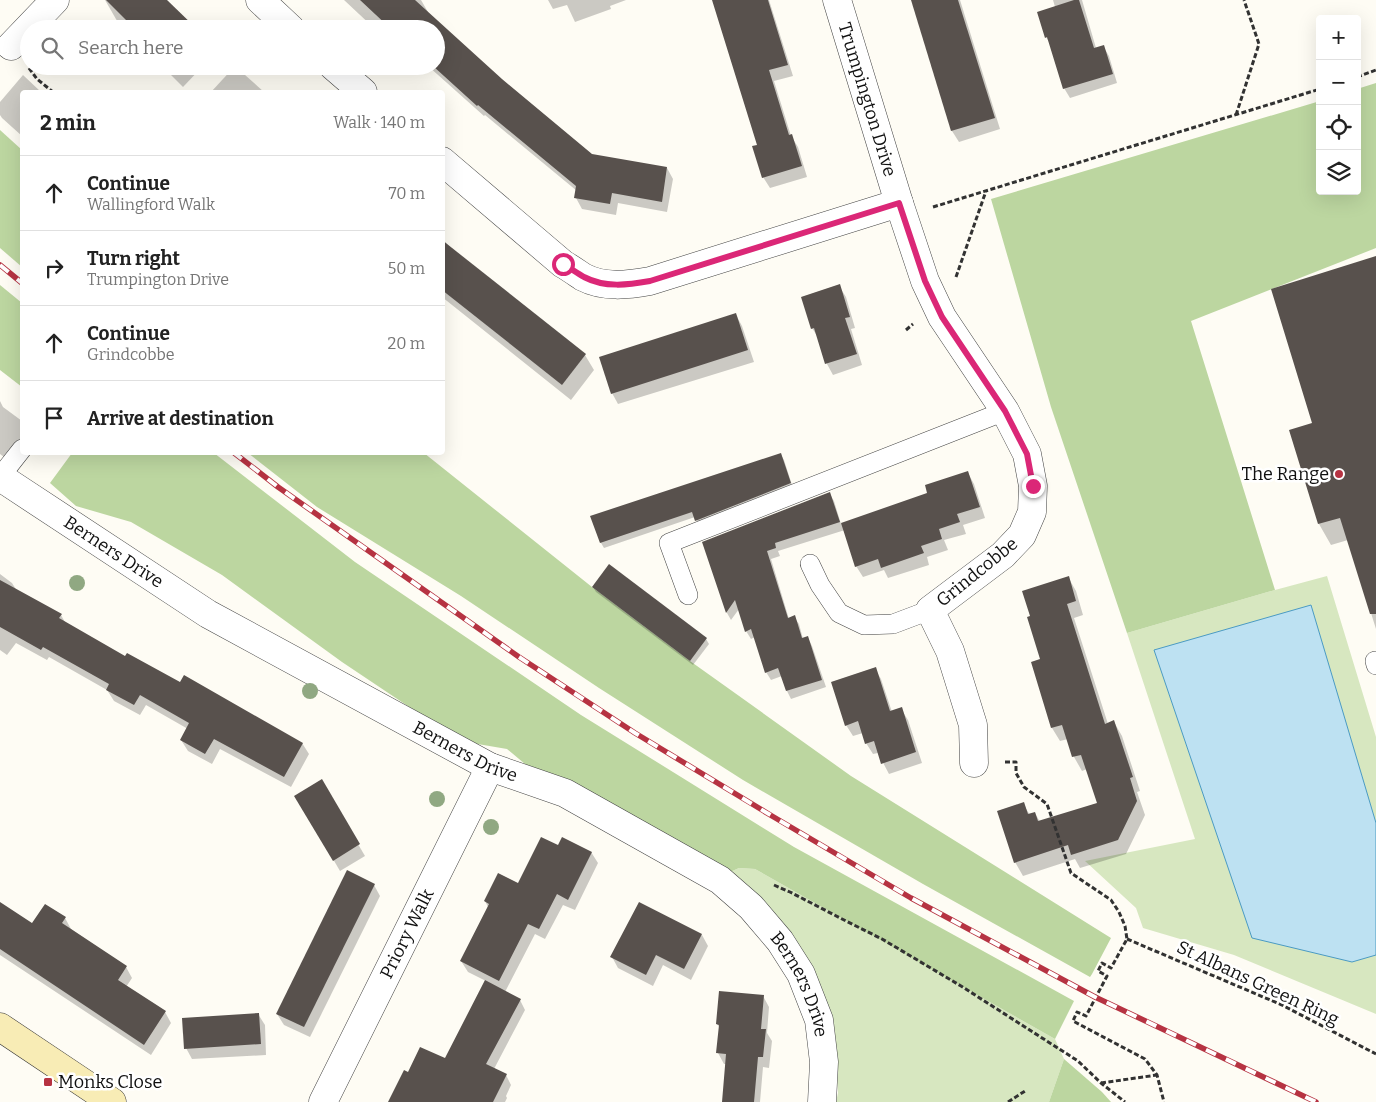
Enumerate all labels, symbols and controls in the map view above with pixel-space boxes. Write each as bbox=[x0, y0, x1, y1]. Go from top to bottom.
map controls bbox=[1316, 15, 1361, 195]
button: + bbox=[1316, 15, 1361, 60]
search box bbox=[20, 20, 445, 75]
street label: Trumpington Drive bbox=[834, 20, 901, 179]
icon: search bbox=[38, 34, 66, 62]
text: Search here bbox=[78, 36, 183, 59]
button: − bbox=[1316, 60, 1361, 105]
button: locate bbox=[1316, 105, 1361, 150]
text: 2 min bbox=[40, 110, 96, 136]
text: Walk · 140 m bbox=[333, 113, 425, 132]
button: layers bbox=[1316, 150, 1361, 195]
text: Continue bbox=[87, 172, 170, 195]
icon: ahead bbox=[40, 179, 68, 207]
text: 70 m bbox=[389, 184, 425, 203]
text: Wallingford Walk bbox=[87, 195, 215, 214]
text: Turn right bbox=[87, 247, 180, 270]
route start bbox=[552, 253, 575, 276]
icon: right bbox=[40, 254, 68, 282]
text: 50 m bbox=[388, 259, 425, 278]
text: Trumpington Drive bbox=[87, 270, 229, 289]
text: Continue bbox=[87, 322, 170, 345]
icon: ahead bbox=[40, 329, 68, 357]
text: 20 m bbox=[388, 334, 425, 353]
text: Grindcobbe bbox=[87, 345, 174, 364]
icon: arrive bbox=[40, 404, 68, 432]
text: Arrive at destination bbox=[87, 407, 274, 430]
place label: The Range bbox=[1242, 463, 1329, 485]
marker: The Range bbox=[1333, 468, 1345, 480]
route end bbox=[1022, 475, 1045, 498]
street label: Berners Drive bbox=[60, 511, 167, 593]
street label: Grindcobbe bbox=[932, 532, 1022, 612]
street label: Berners Drive bbox=[409, 716, 520, 787]
street label: Priory Walk bbox=[375, 884, 439, 982]
street label: Berners Drive bbox=[766, 927, 832, 1038]
street label: St Albans Green Ring bbox=[1174, 936, 1342, 1030]
place label: Monks Close bbox=[58, 1071, 162, 1093]
marker: Monks Close bbox=[42, 1076, 54, 1088]

